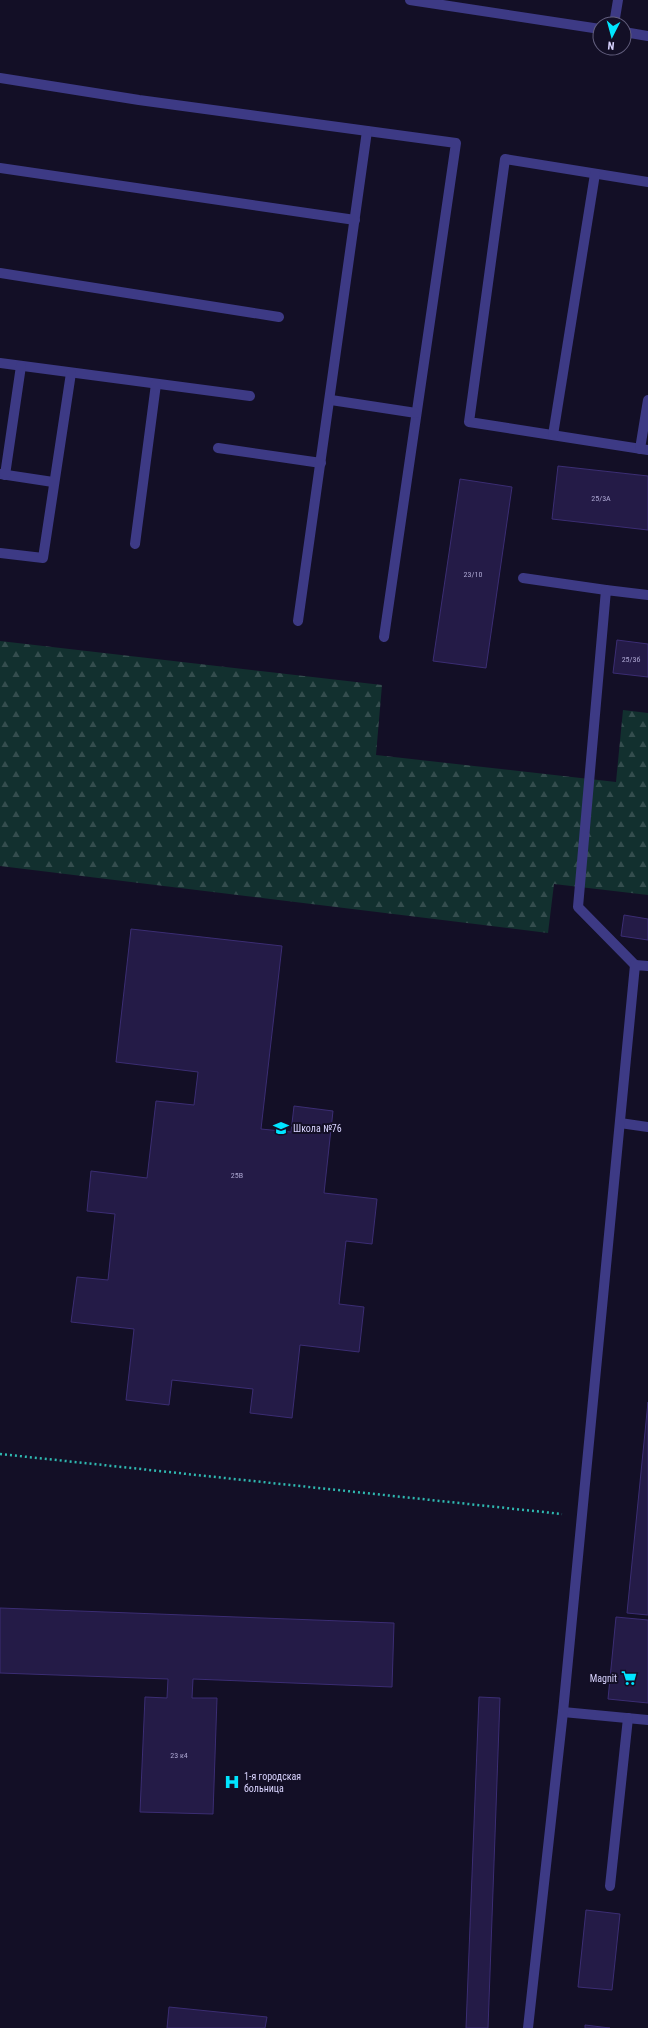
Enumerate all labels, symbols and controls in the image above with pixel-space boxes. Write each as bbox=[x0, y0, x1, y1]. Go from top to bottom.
north arrow bbox=[592, 16, 632, 56]
text: N bbox=[607, 39, 615, 52]
house number: 25/3А bbox=[591, 494, 611, 503]
house number: 23/10 bbox=[464, 570, 482, 579]
house number: 25/3б bbox=[622, 655, 640, 664]
school or university icon: Школа №76 bbox=[272, 1119, 290, 1137]
place label: Школа №76 bbox=[293, 1123, 342, 1134]
house number: 25В bbox=[231, 1171, 243, 1180]
supermarket icon: Magnit bbox=[620, 1669, 638, 1687]
place label: Magnit bbox=[590, 1673, 617, 1684]
house number: 23 к4 bbox=[170, 1751, 188, 1760]
place label: 1-я городская больница bbox=[244, 1771, 301, 1794]
hospital icon: 1-я городская больница bbox=[223, 1773, 241, 1791]

